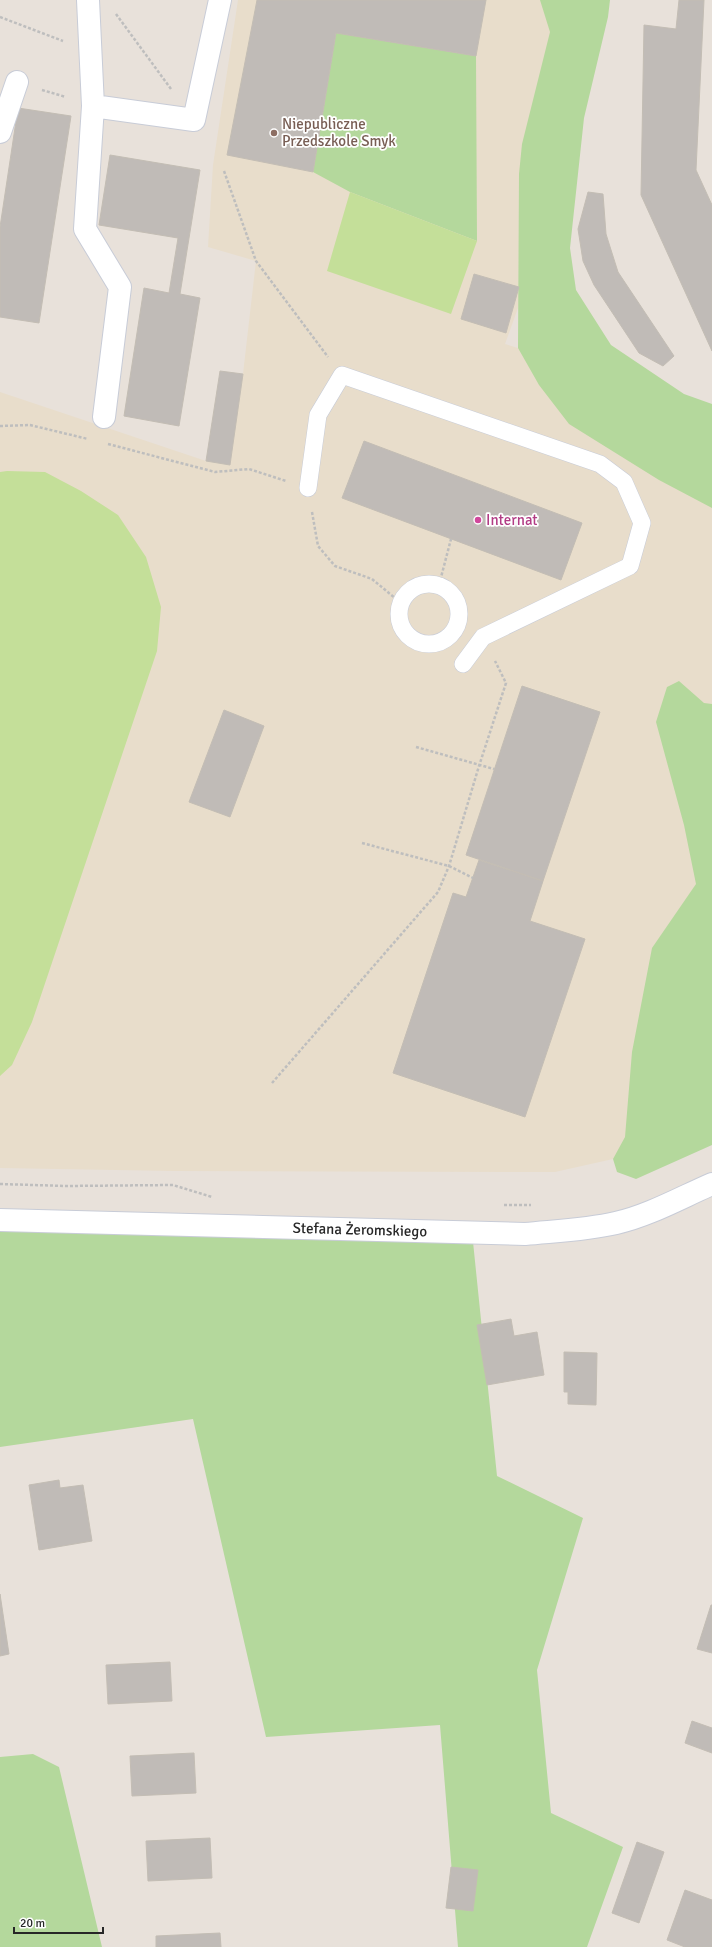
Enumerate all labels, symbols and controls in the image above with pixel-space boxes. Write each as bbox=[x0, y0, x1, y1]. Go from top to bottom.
place label: Niepubliczne Przedszkole Smyk bbox=[282, 115, 396, 150]
marker: Niepubliczne Przedszkole Smyk bbox=[269, 128, 279, 138]
place label: Internat bbox=[486, 511, 538, 529]
marker: Internat bbox=[473, 515, 483, 525]
street label: Stefana Żeromskiego bbox=[292, 1219, 428, 1240]
scale bar bbox=[14, 1909, 103, 1935]
text: 20 m bbox=[20, 1916, 45, 1931]

